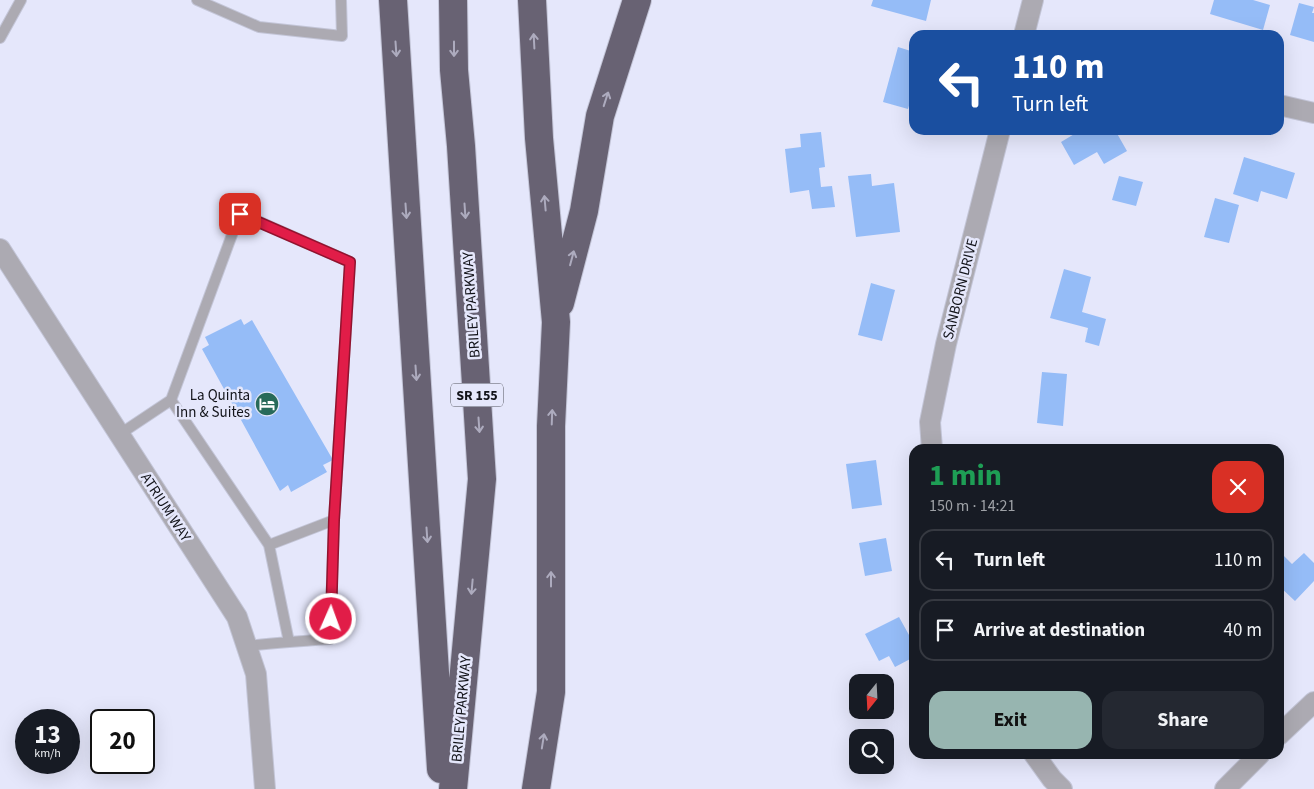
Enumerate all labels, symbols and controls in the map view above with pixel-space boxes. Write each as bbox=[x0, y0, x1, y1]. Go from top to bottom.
one-way arrow bbox=[530, 34, 539, 50]
one-way arrow bbox=[391, 40, 400, 56]
one-way arrow bbox=[449, 40, 459, 56]
text: 110 m bbox=[1012, 42, 1104, 92]
icon: left bbox=[929, 50, 994, 115]
text: Turn left bbox=[1012, 88, 1088, 120]
one-way arrow bbox=[601, 91, 611, 107]
pin bbox=[219, 193, 261, 235]
one-way arrow bbox=[540, 196, 550, 212]
icon: arrive bbox=[226, 200, 254, 228]
one-way arrow bbox=[461, 202, 470, 218]
one-way arrow bbox=[402, 203, 411, 219]
street label: SANBORN DRIVE bbox=[938, 236, 983, 342]
street label: BRILEY PARKWAY bbox=[457, 250, 486, 359]
one-way arrow bbox=[568, 250, 577, 266]
one-way arrow bbox=[412, 365, 421, 381]
road number: SR 155 bbox=[451, 384, 503, 406]
place label: La Quinta Inn & Suites bbox=[176, 385, 250, 423]
hotel icon: La Quinta Inn & Suites bbox=[254, 391, 280, 417]
one-way arrow bbox=[547, 409, 556, 425]
one-way arrow bbox=[474, 417, 483, 433]
text: 1 min bbox=[929, 454, 1002, 497]
button: close bbox=[1212, 461, 1264, 513]
street label: ATRIUM WAY bbox=[135, 469, 196, 547]
text: 150 m · 14:21 bbox=[929, 495, 1016, 517]
one-way arrow bbox=[422, 527, 431, 543]
icon: left bbox=[931, 546, 959, 574]
text: Turn left bbox=[974, 547, 1045, 574]
text: 110 m bbox=[1214, 547, 1262, 574]
one-way arrow bbox=[546, 571, 556, 588]
one-way arrow bbox=[467, 579, 477, 595]
position arrow bbox=[304, 592, 356, 644]
icon: arrive bbox=[931, 616, 959, 644]
text: Arrive at destination bbox=[974, 617, 1145, 644]
text: 40 m bbox=[1224, 617, 1262, 644]
street label: BRILEY PARKWAY bbox=[446, 654, 477, 763]
north arrow bbox=[849, 674, 894, 719]
map controls bbox=[849, 674, 894, 774]
button: Exit bbox=[929, 691, 1092, 749]
button: Share bbox=[1102, 691, 1264, 749]
speed limit sign: 20 bbox=[90, 709, 155, 774]
text: 13 bbox=[34, 717, 61, 753]
button: search bbox=[849, 729, 894, 774]
one-way arrow bbox=[539, 733, 549, 749]
text: km/h bbox=[34, 745, 61, 762]

